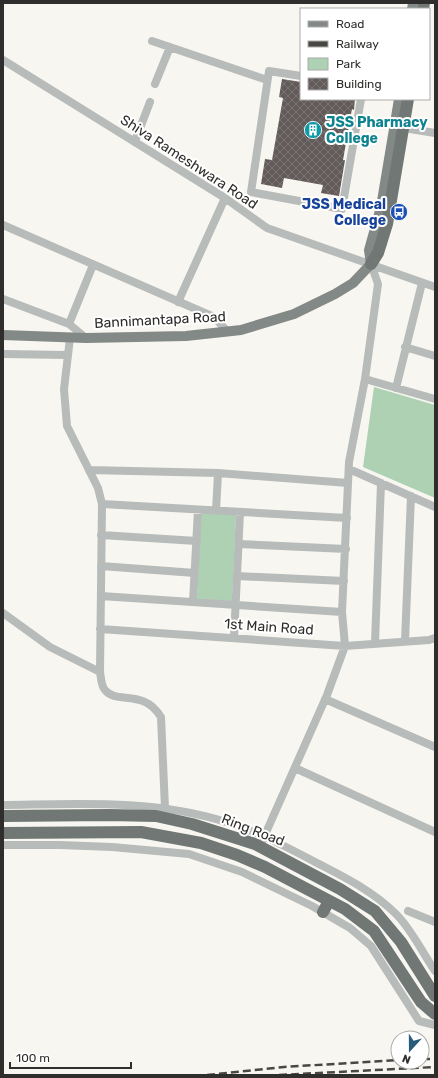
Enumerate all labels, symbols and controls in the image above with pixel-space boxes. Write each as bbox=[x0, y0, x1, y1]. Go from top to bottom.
legend bbox=[300, 8, 430, 100]
text: Road bbox=[336, 17, 364, 31]
text: Railway bbox=[336, 37, 379, 51]
text: Park bbox=[336, 57, 362, 71]
text: Building bbox=[336, 77, 382, 91]
street label: Shiva Rameshwara Road bbox=[117, 111, 261, 213]
place label: JSS Pharmacy College bbox=[326, 114, 428, 147]
building icon: JSS Pharmacy College bbox=[303, 120, 323, 140]
place label: JSS Medical College bbox=[302, 196, 386, 229]
bus stop icon: JSS Medical College bbox=[389, 202, 409, 222]
street label: Bannimantapa Road bbox=[94, 308, 226, 332]
street label: 1st Main Road bbox=[224, 615, 314, 639]
street label: Ring Road bbox=[219, 810, 287, 850]
north arrow bbox=[390, 1030, 430, 1070]
scale bar bbox=[10, 1044, 131, 1070]
text: 100 m bbox=[16, 1051, 50, 1065]
text: N bbox=[400, 1051, 413, 1066]

